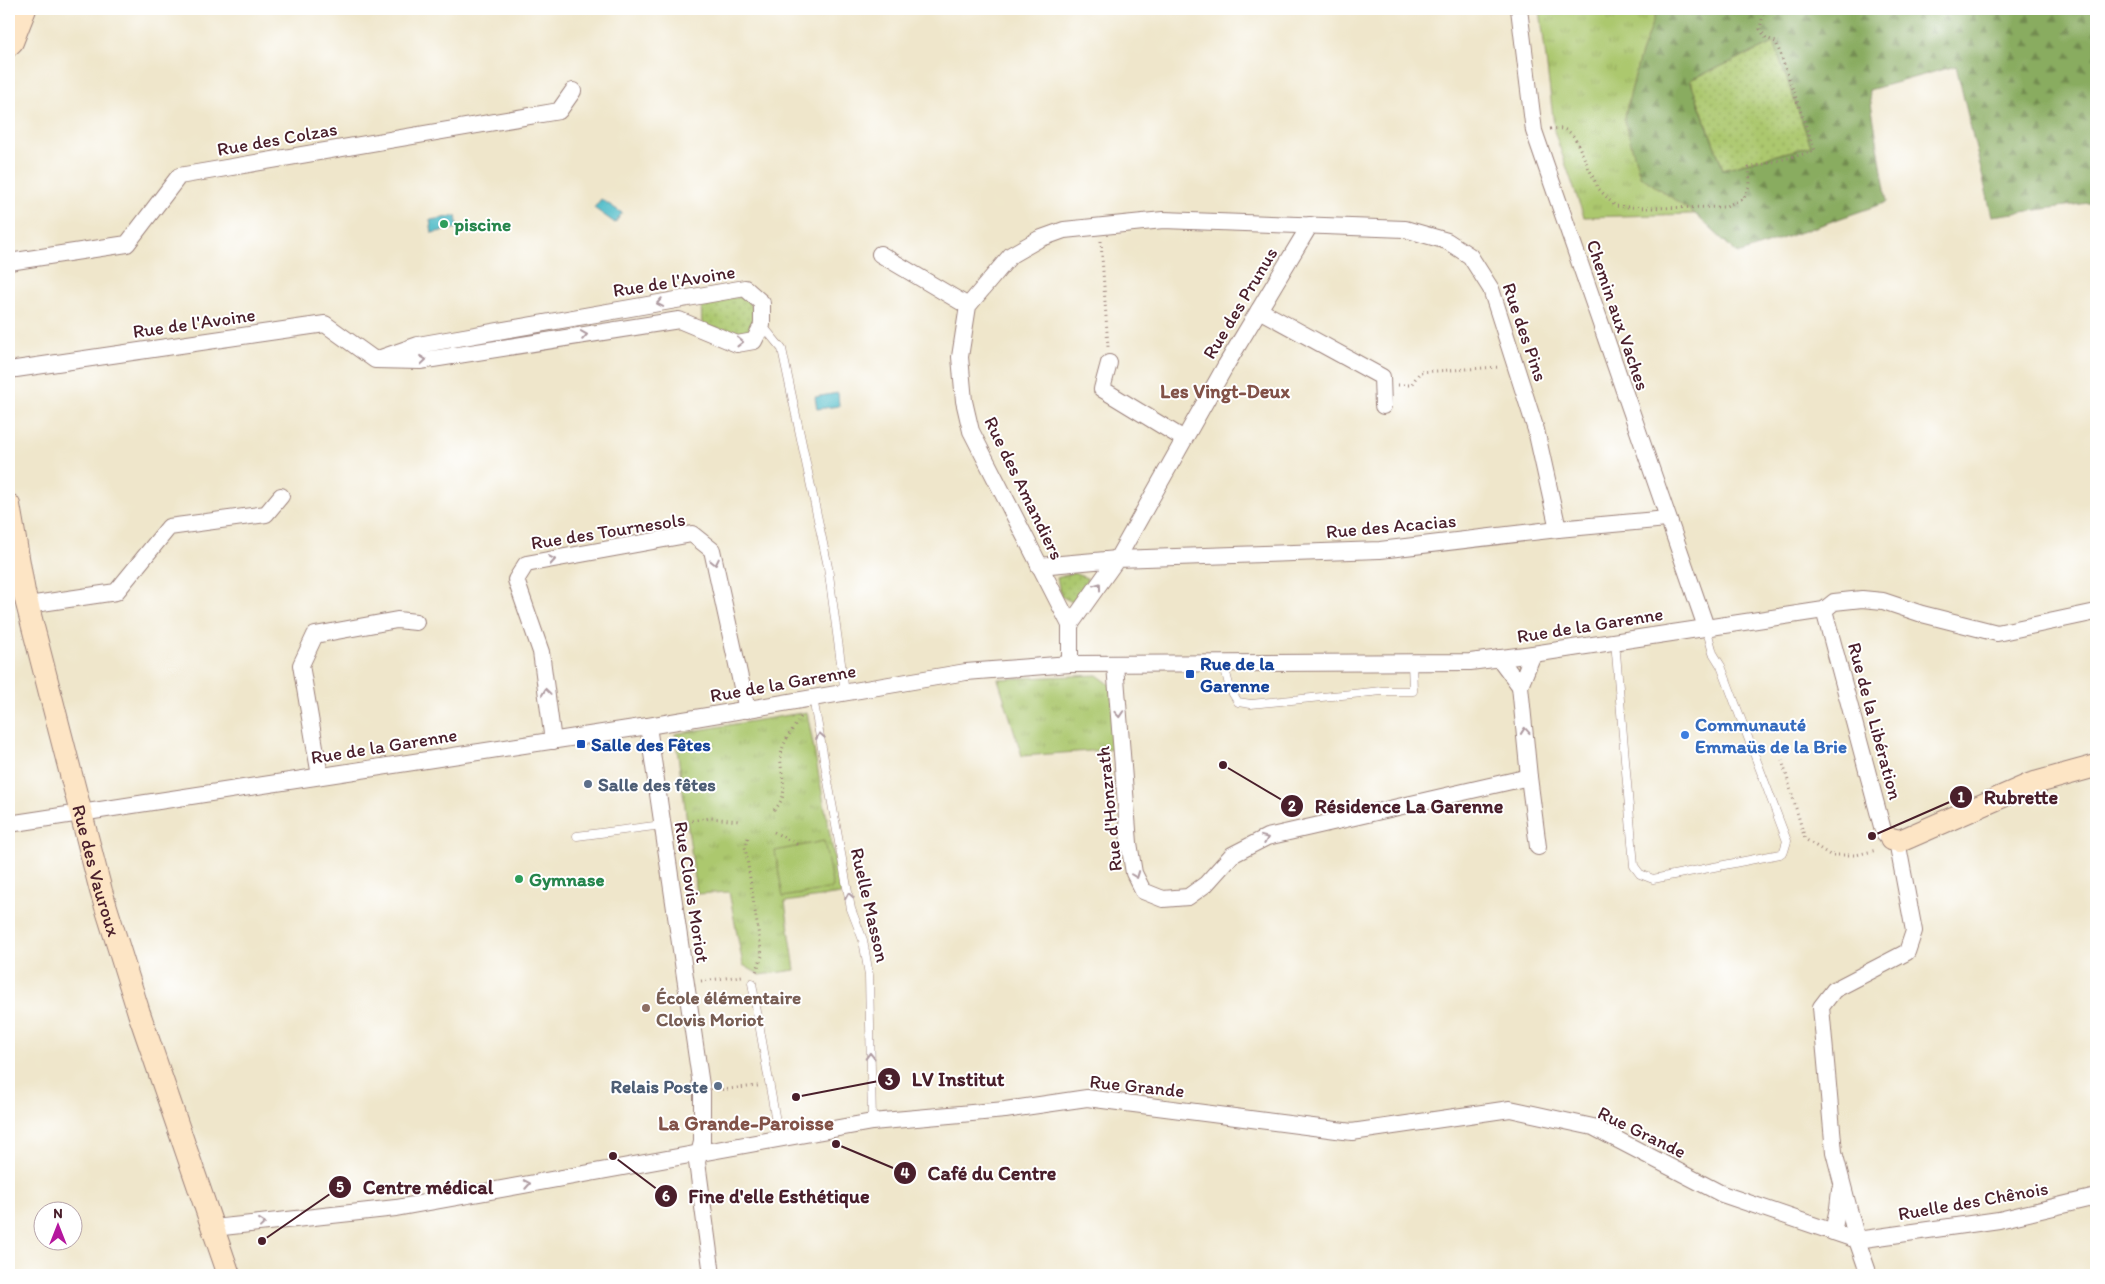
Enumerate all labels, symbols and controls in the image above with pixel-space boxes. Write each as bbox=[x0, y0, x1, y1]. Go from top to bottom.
street label: Rue des Colzas bbox=[215, 117, 339, 161]
place label: piscine bbox=[453, 213, 511, 236]
marker: piscine bbox=[438, 218, 450, 230]
street label: Chemin aux Vaches bbox=[1581, 237, 1655, 393]
street label: Rue des Prunus bbox=[1198, 243, 1282, 363]
street label: Rue de l'Avoine bbox=[611, 260, 737, 302]
street label: Rue des Pins bbox=[1497, 280, 1553, 384]
one-way arrow bbox=[655, 298, 664, 308]
street label: Rue de l'Avoine bbox=[131, 303, 257, 343]
one-way arrow bbox=[579, 330, 588, 340]
one-way arrow bbox=[737, 336, 745, 347]
one-way arrow bbox=[420, 355, 428, 366]
district label: Les Vingt-Deux bbox=[1160, 379, 1290, 404]
street label: Rue des Amandiers bbox=[979, 413, 1069, 563]
street label: Rue des Tournesols bbox=[529, 507, 687, 555]
street label: Rue des Acacias bbox=[1325, 509, 1457, 543]
one-way arrow bbox=[548, 555, 557, 565]
one-way arrow bbox=[709, 558, 719, 566]
one-way arrow bbox=[1092, 582, 1101, 592]
street label: Rue de la Garenne bbox=[1515, 602, 1665, 648]
street label: Rue de la Libération bbox=[1843, 640, 1907, 802]
place label: Rue de la Garenne bbox=[1200, 652, 1276, 697]
street label: Rue de la Garenne bbox=[708, 659, 858, 707]
marker: Rue de la Garenne bbox=[1184, 668, 1196, 680]
one-way arrow bbox=[542, 688, 552, 697]
one-way arrow bbox=[1113, 710, 1124, 718]
place label: Communauté Emmaüs de la Brie bbox=[1695, 713, 1847, 758]
street label: Rue de la Garenne bbox=[309, 723, 459, 769]
one-way arrow bbox=[1519, 727, 1530, 735]
marker: Communauté Emmaüs de la Brie bbox=[1679, 729, 1691, 741]
one-way arrow bbox=[815, 732, 825, 741]
place label: Salle des Fêtes bbox=[591, 733, 711, 756]
marker: Salle des Fêtes bbox=[575, 738, 587, 750]
street label: Rue d'Honzrath bbox=[1091, 745, 1127, 873]
place label: Salle des fêtes bbox=[598, 773, 716, 796]
marker: Salle des fêtes bbox=[582, 778, 594, 790]
callout: Rubrette bbox=[1949, 780, 2068, 815]
text: Rubrette bbox=[1984, 785, 2059, 809]
callout: Résidence La Garenne bbox=[1279, 788, 1513, 823]
text: 1 bbox=[1958, 788, 1965, 806]
text: Résidence La Garenne bbox=[1315, 794, 1504, 818]
text: 2 bbox=[1288, 797, 1296, 815]
street label: Rue des Vauroux bbox=[68, 802, 126, 940]
street label: Rue Clovis Moriot bbox=[669, 820, 715, 964]
one-way arrow bbox=[1260, 834, 1269, 845]
street label: Ruelle Masson bbox=[846, 846, 894, 964]
place label: Gymnase bbox=[529, 868, 604, 891]
one-way arrow bbox=[1130, 870, 1140, 879]
marker: Gymnase bbox=[513, 873, 525, 885]
one-way arrow bbox=[844, 892, 855, 901]
place label: École élémentaire Clovis Moriot bbox=[656, 986, 801, 1031]
marker: École élémentaire Clovis Moriot bbox=[640, 1002, 652, 1014]
one-way arrow bbox=[865, 1052, 875, 1060]
callout: LV Institut bbox=[876, 1062, 1014, 1097]
text: LV Institut bbox=[912, 1067, 1005, 1091]
street label: Rue Grande bbox=[1088, 1070, 1186, 1102]
text: 3 bbox=[885, 1071, 893, 1089]
place label: Relais Poste bbox=[611, 1075, 708, 1098]
marker: Relais Poste bbox=[712, 1080, 724, 1092]
street label: Rue Grande bbox=[1594, 1101, 1690, 1163]
district label: La Grande-Paroisse bbox=[658, 1110, 834, 1135]
callout: Café du Centre bbox=[892, 1156, 1067, 1191]
text: Café du Centre bbox=[928, 1161, 1057, 1185]
text: 4 bbox=[900, 1164, 910, 1182]
callout: Centre médical bbox=[328, 1169, 503, 1204]
text: Centre médical bbox=[363, 1175, 494, 1199]
street label: Ruelle des Chênois bbox=[1896, 1176, 2050, 1226]
text: 5 bbox=[336, 1178, 344, 1196]
callout: Fine d'elle Esthétique bbox=[654, 1179, 880, 1214]
one-way arrow bbox=[522, 1180, 531, 1190]
text: Fine d'elle Esthétique bbox=[688, 1184, 870, 1209]
text: 6 bbox=[662, 1187, 670, 1205]
north arrow bbox=[32, 1202, 82, 1252]
text: N bbox=[53, 1205, 63, 1222]
one-way arrow bbox=[258, 1218, 266, 1229]

